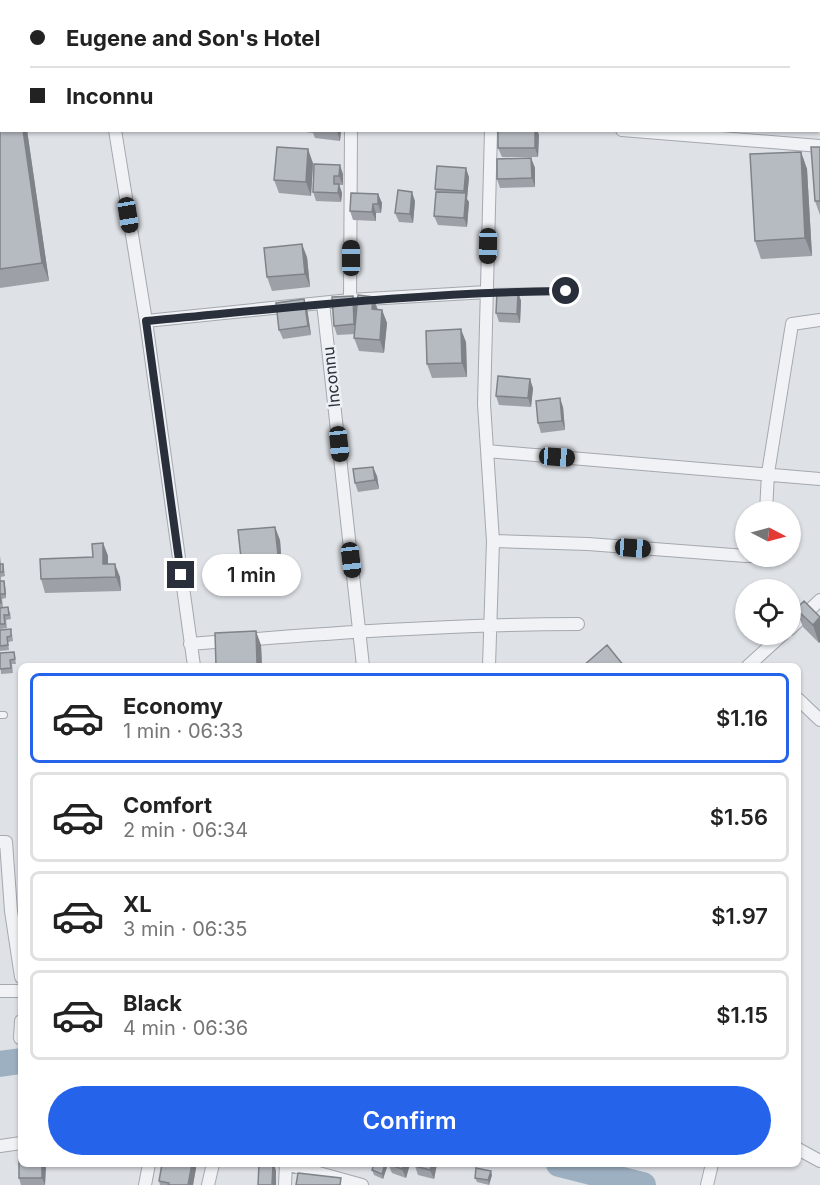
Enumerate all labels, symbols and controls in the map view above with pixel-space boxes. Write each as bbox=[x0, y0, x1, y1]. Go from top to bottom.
text: Eugene and Son's Hotel bbox=[66, 25, 320, 51]
text: Inconnu bbox=[66, 83, 153, 109]
car bbox=[116, 196, 140, 234]
car bbox=[479, 228, 497, 264]
car bbox=[342, 240, 360, 276]
route start bbox=[552, 277, 579, 304]
street label: Inconnu bbox=[318, 346, 344, 408]
car bbox=[328, 425, 350, 463]
car bbox=[538, 447, 576, 467]
north arrow bbox=[735, 501, 801, 567]
map controls bbox=[735, 501, 801, 645]
car bbox=[614, 538, 652, 558]
car bbox=[340, 541, 362, 579]
callout: 1 min bbox=[202, 554, 301, 596]
route end bbox=[167, 561, 194, 588]
text: 1 min bbox=[227, 563, 276, 587]
button: locate bbox=[735, 579, 801, 645]
icon: car bbox=[51, 691, 105, 745]
text: Economy bbox=[123, 693, 223, 719]
text: $1.16 bbox=[716, 705, 768, 731]
text: 1 min · 06:33 bbox=[123, 719, 243, 743]
icon: car bbox=[51, 790, 105, 844]
text: Comfort bbox=[123, 792, 212, 818]
text: $1.56 bbox=[710, 804, 768, 830]
text: 2 min · 06:34 bbox=[123, 818, 248, 842]
icon: car bbox=[51, 889, 105, 943]
text: XL bbox=[123, 891, 152, 917]
text: $1.97 bbox=[711, 903, 768, 929]
text: 3 min · 06:35 bbox=[123, 917, 247, 941]
icon: car bbox=[51, 988, 105, 1042]
text: Black bbox=[123, 990, 182, 1016]
text: $1.15 bbox=[716, 1002, 768, 1028]
text: 4 min · 06:36 bbox=[123, 1016, 248, 1040]
button: Confirm bbox=[48, 1086, 771, 1155]

